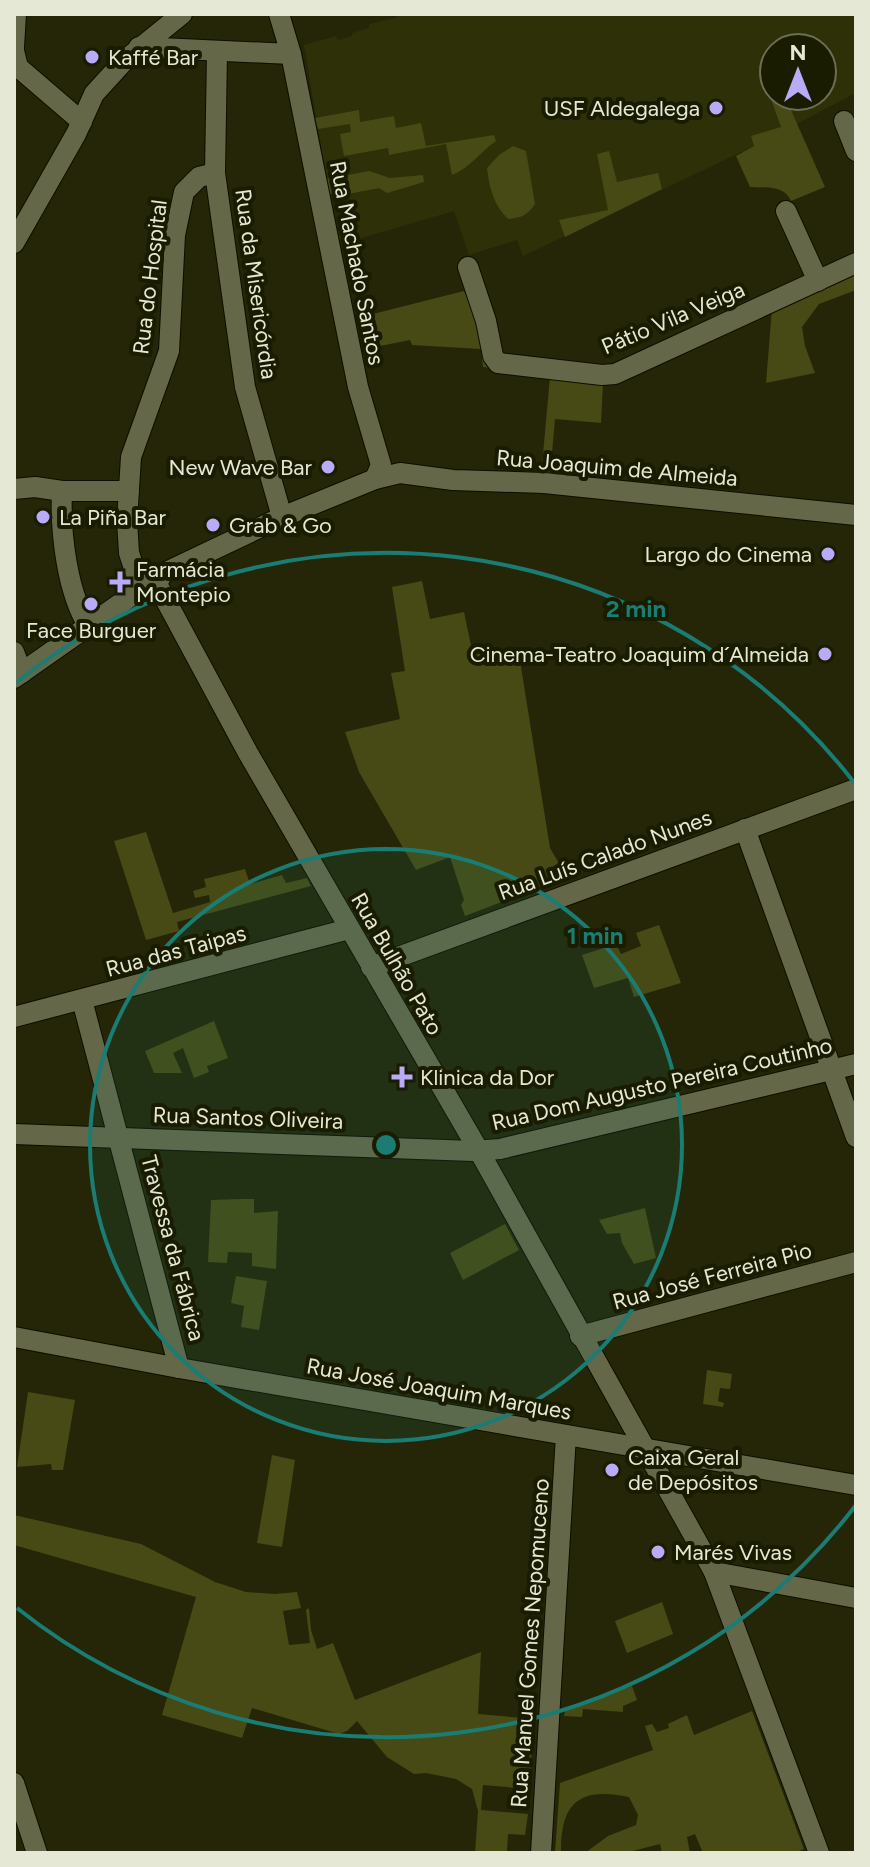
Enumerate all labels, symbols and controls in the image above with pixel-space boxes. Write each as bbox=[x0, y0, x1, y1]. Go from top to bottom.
north arrow bbox=[758, 32, 838, 112]
text: N bbox=[789, 39, 807, 66]
place label: Kaffé Bar bbox=[108, 44, 199, 71]
marker: Kaffé Bar bbox=[83, 48, 101, 66]
place label: USF Aldegalega bbox=[544, 95, 700, 122]
marker: USF Aldegalega bbox=[707, 99, 725, 117]
street label: Rua Machado Santos bbox=[324, 159, 390, 367]
street label: Rua da Misericórdia bbox=[229, 187, 283, 381]
street label: Rua do Hospital bbox=[127, 198, 173, 356]
street label: Pátio Vila Veiga bbox=[597, 276, 749, 360]
street label: Rua Joaquim de Almeida bbox=[495, 444, 739, 492]
place label: New Wave Bar bbox=[169, 454, 313, 481]
marker: New Wave Bar bbox=[319, 458, 337, 476]
place label: La Piña Bar bbox=[59, 504, 167, 531]
marker: La Piña Bar bbox=[34, 508, 52, 526]
place label: Grab & Go bbox=[229, 512, 332, 539]
marker: Grab & Go bbox=[204, 516, 222, 534]
place label: Largo do Cinema bbox=[645, 541, 812, 568]
marker: Largo do Cinema bbox=[819, 545, 837, 563]
place label: Farmácia Montepio bbox=[136, 556, 231, 608]
marker: Farmácia Montepio bbox=[111, 573, 129, 591]
text: 2 min bbox=[606, 594, 666, 623]
marker: Face Burguer bbox=[82, 595, 100, 613]
place label: Face Burguer bbox=[26, 617, 157, 644]
place label: Cinema-Teatro Joaquim d´Almeida bbox=[470, 641, 809, 668]
marker: Cinema-Teatro Joaquim d´Almeida bbox=[816, 645, 834, 663]
street label: Rua Luís Calado Nunes bbox=[495, 804, 715, 906]
street label: Rua Bulhão Pato bbox=[345, 888, 449, 1040]
street label: Rua das Taipas bbox=[103, 919, 249, 983]
text: 1 min bbox=[567, 921, 623, 950]
street label: Rua Dom Augusto Pereira Coutinho bbox=[489, 1032, 835, 1136]
place label: Klinica da Dor bbox=[420, 1064, 555, 1091]
marker: Klinica da Dor bbox=[391, 1066, 413, 1088]
street label: Rua Santos Oliveira bbox=[152, 1101, 344, 1135]
centre of rings bbox=[372, 1131, 400, 1159]
street label: Travessa da Fábrica bbox=[135, 1152, 211, 1344]
street label: Rua José Ferreira Pio bbox=[609, 1236, 815, 1316]
street label: Rua José Joaquim Marques bbox=[304, 1352, 574, 1426]
place label: Caixa Geral de Depósitos bbox=[628, 1444, 758, 1496]
marker: Caixa Geral de Depósitos bbox=[603, 1461, 621, 1479]
street label: Rua Manuel Gomes Nepomuceno bbox=[505, 1477, 555, 1809]
place label: Marés Vivas bbox=[674, 1539, 792, 1566]
marker: Marés Vivas bbox=[649, 1543, 667, 1561]

